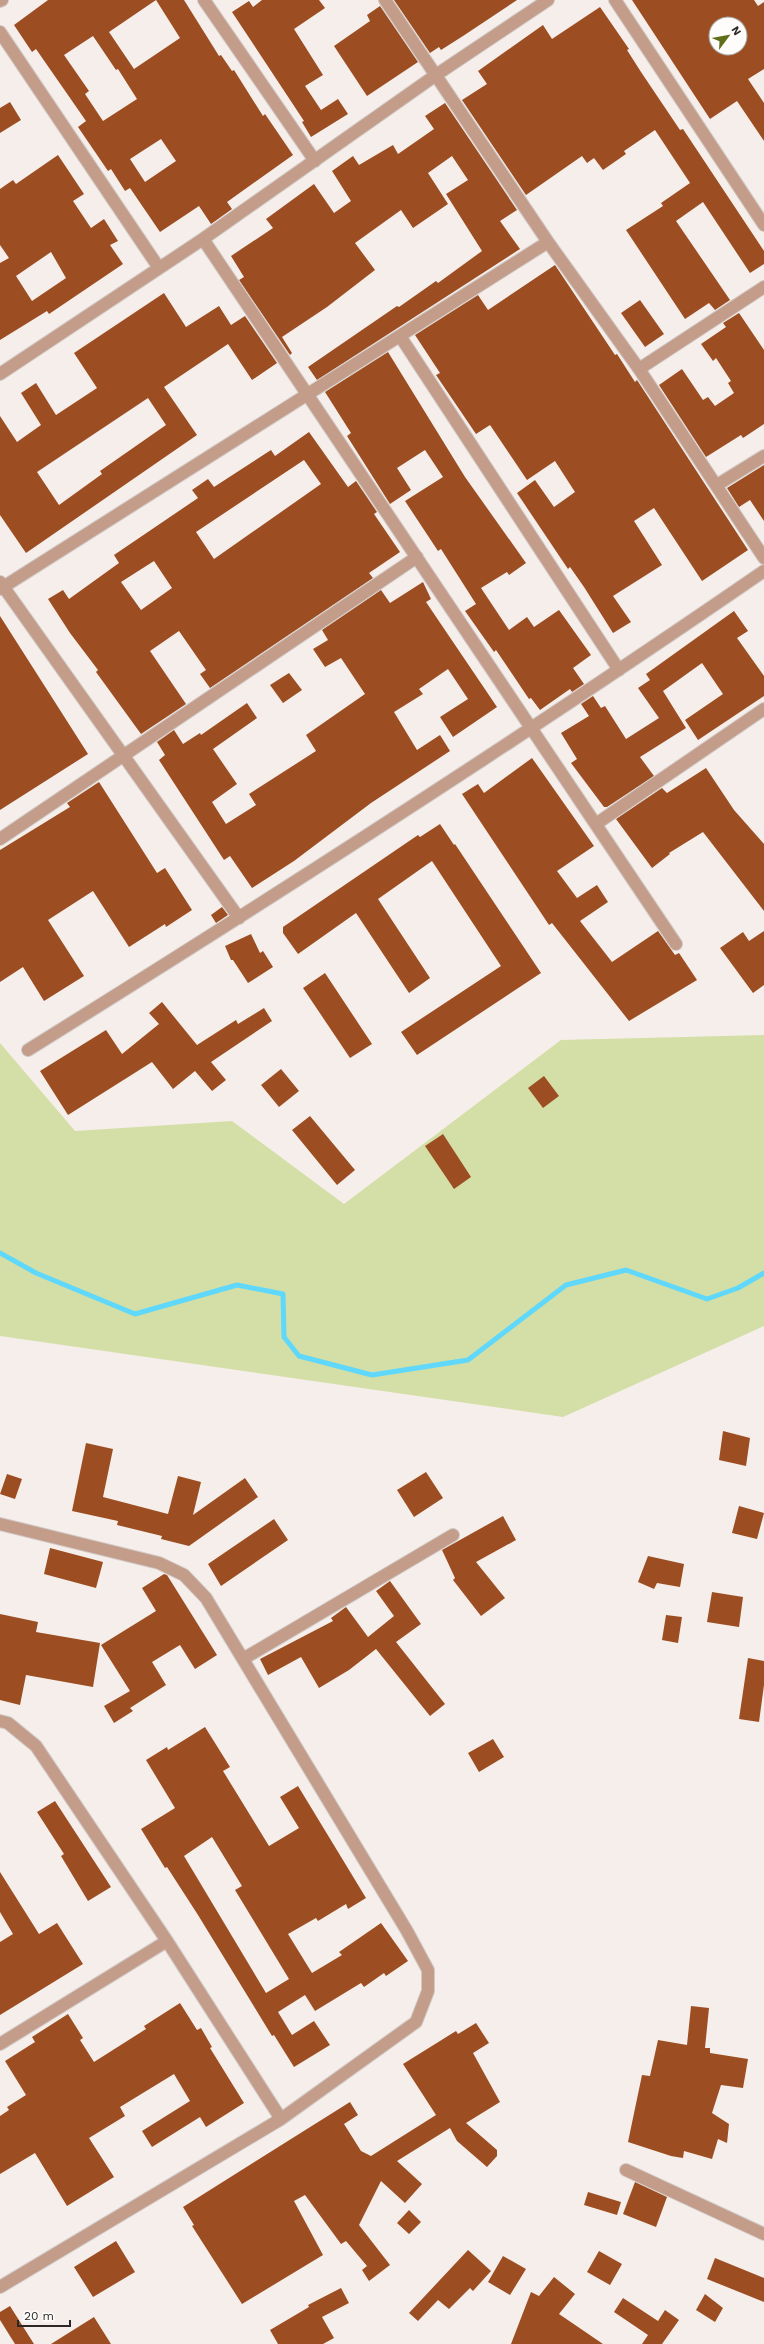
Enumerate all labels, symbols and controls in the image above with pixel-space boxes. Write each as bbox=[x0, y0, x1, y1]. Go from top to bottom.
north arrow bbox=[708, 16, 748, 56]
text: N bbox=[728, 24, 744, 38]
scale bar bbox=[18, 2302, 70, 2328]
text: 20 m bbox=[24, 2309, 54, 2323]

